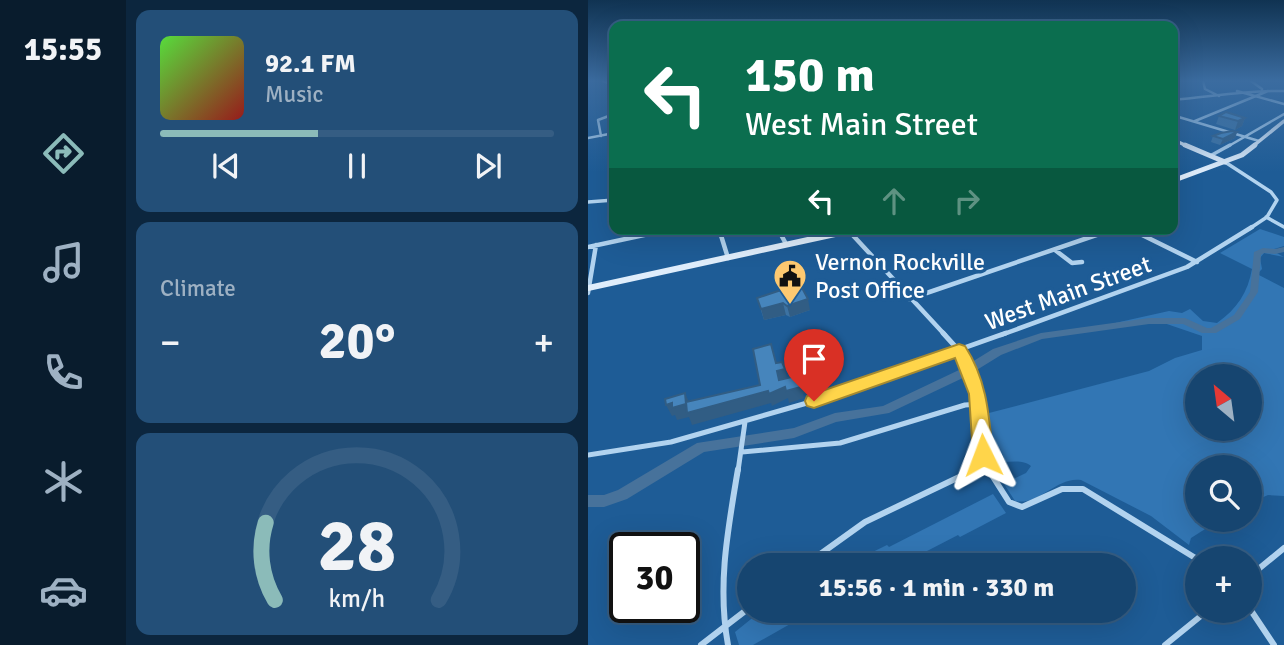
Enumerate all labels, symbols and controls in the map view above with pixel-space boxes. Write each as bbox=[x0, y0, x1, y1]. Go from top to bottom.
text: 15:55 bbox=[24, 30, 102, 69]
text: 150 m bbox=[745, 45, 875, 105]
text: 92.1 FM bbox=[265, 48, 356, 80]
icon: left bbox=[630, 49, 721, 140]
text: Music bbox=[265, 80, 323, 109]
text: West Main Street bbox=[745, 105, 978, 144]
icon: directions bbox=[39, 129, 88, 178]
icon: previous bbox=[207, 147, 245, 185]
icon: pause bbox=[338, 147, 376, 185]
icon: next bbox=[469, 147, 507, 185]
icon: left bbox=[802, 182, 840, 220]
icon: ahead bbox=[875, 182, 913, 220]
icon: right bbox=[948, 182, 986, 220]
icon: music bbox=[39, 238, 88, 287]
place label: Vernon Rockville Post Office bbox=[815, 247, 985, 305]
street label: West Main Street bbox=[981, 249, 1155, 337]
public building icon: Vernon Rockville Post Office bbox=[771, 257, 809, 306]
text: Climate bbox=[160, 274, 236, 303]
text: 20° bbox=[319, 309, 395, 373]
text: − bbox=[160, 319, 181, 366]
text: + bbox=[533, 319, 554, 366]
pin bbox=[784, 329, 844, 401]
icon: arrive bbox=[795, 340, 833, 378]
icon: phone bbox=[39, 348, 88, 397]
north arrow bbox=[1185, 364, 1262, 441]
map controls bbox=[1185, 364, 1262, 623]
position arrow bbox=[946, 418, 1020, 492]
button: search bbox=[1185, 455, 1262, 532]
icon: climate bbox=[39, 457, 88, 506]
text: 28 bbox=[318, 503, 396, 592]
speed limit sign: 30 bbox=[609, 532, 700, 623]
button: + bbox=[1185, 546, 1262, 623]
icon: car bbox=[39, 566, 88, 615]
text: 15:56 · 1 min · 330 m bbox=[819, 572, 1054, 604]
text: km/h bbox=[329, 583, 385, 614]

